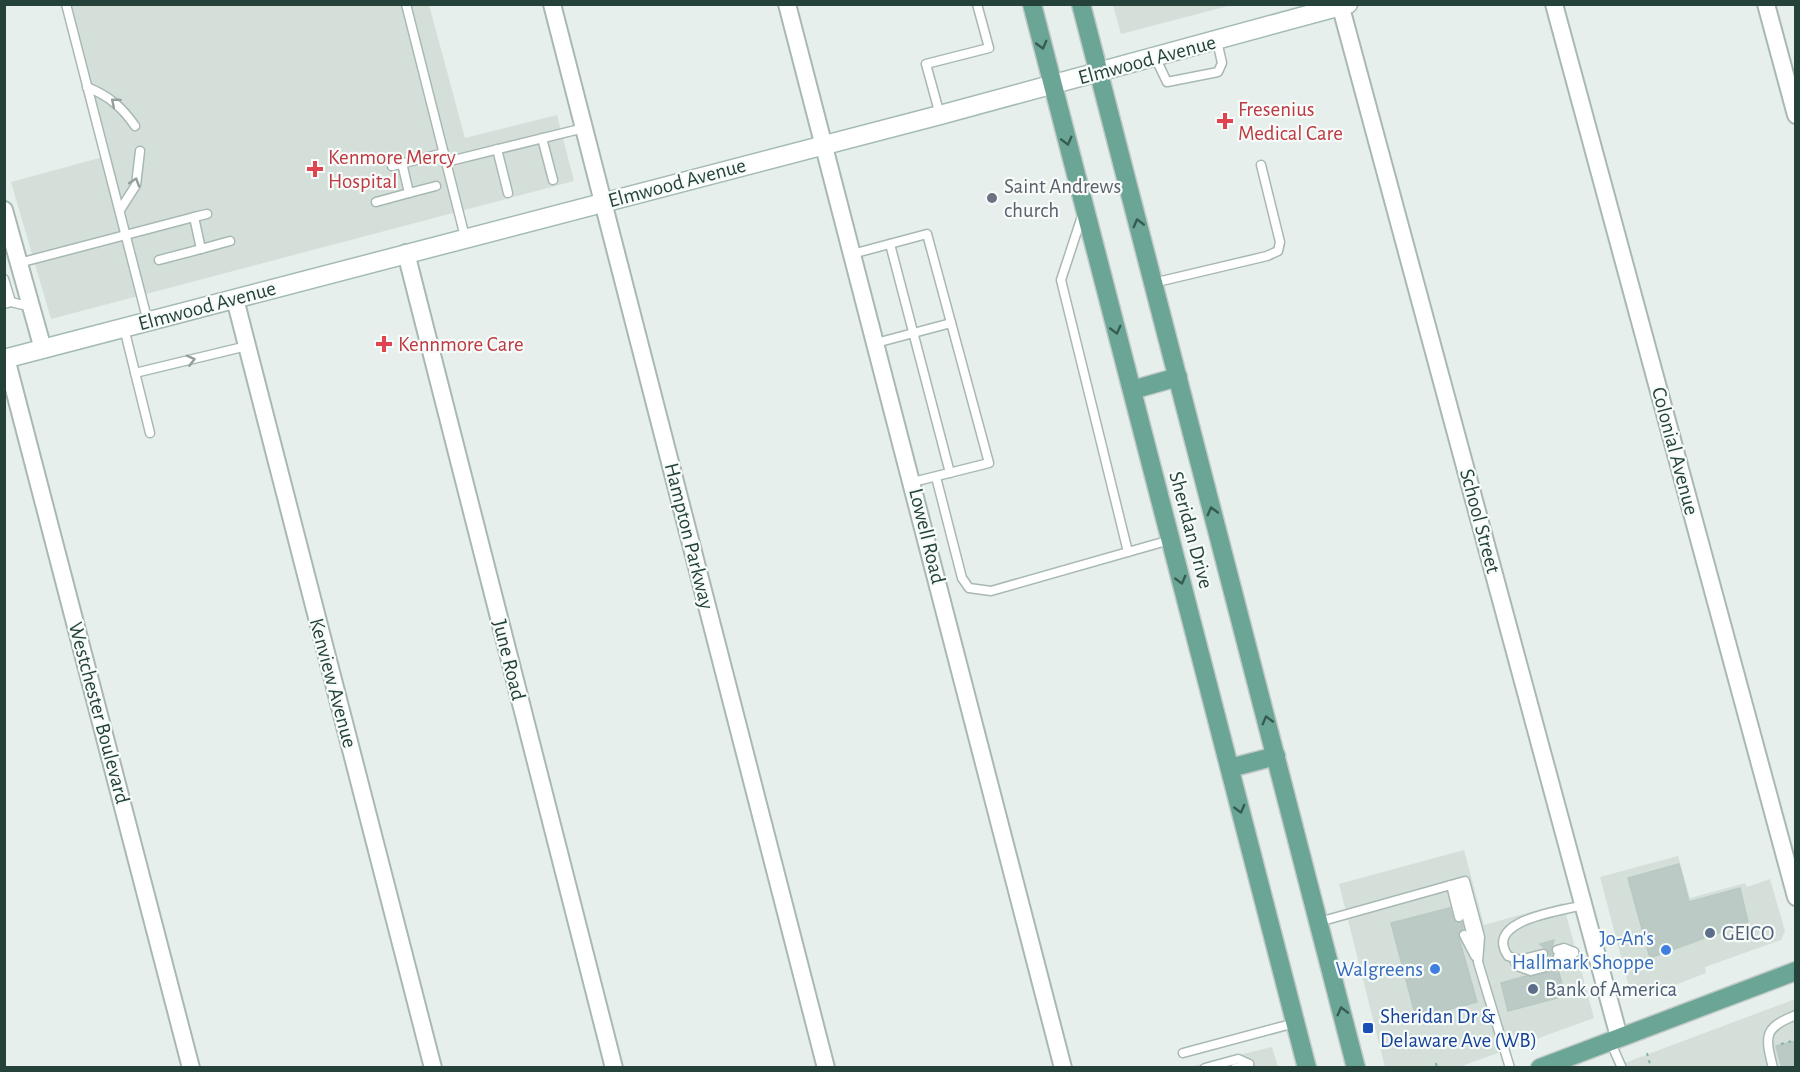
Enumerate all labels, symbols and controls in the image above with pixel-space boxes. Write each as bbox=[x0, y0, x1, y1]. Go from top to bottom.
street label: Elmwood Avenue bbox=[1076, 32, 1218, 88]
one-way arrow bbox=[1035, 39, 1048, 49]
one-way arrow bbox=[111, 98, 122, 109]
place label: Fresenius Medical Care bbox=[1238, 99, 1343, 144]
marker: Fresenius Medical Care bbox=[1216, 112, 1234, 130]
one-way arrow bbox=[1060, 136, 1073, 146]
place label: Kenmore Mercy Hospital bbox=[328, 147, 456, 192]
street label: Elmwood Avenue bbox=[606, 155, 748, 211]
marker: Kenmore Mercy Hospital bbox=[306, 160, 324, 178]
place label: Saint Andrews church bbox=[1004, 176, 1121, 221]
one-way arrow bbox=[128, 177, 140, 188]
marker: Saint Andrews church bbox=[985, 191, 999, 205]
one-way arrow bbox=[1133, 218, 1145, 229]
street label: Elmwood Avenue bbox=[136, 278, 278, 334]
one-way arrow bbox=[1109, 325, 1122, 335]
place label: Kennmore Care bbox=[398, 334, 524, 355]
marker: Kennmore Care bbox=[375, 335, 393, 353]
one-way arrow bbox=[186, 354, 196, 367]
street label: Colonial Avenue bbox=[1648, 385, 1702, 517]
street label: Hampton Parkway bbox=[661, 461, 717, 611]
street label: School Street bbox=[1456, 466, 1504, 576]
street label: Sheridan Drive bbox=[1165, 469, 1217, 591]
street label: Lowell Road bbox=[905, 486, 949, 586]
one-way arrow bbox=[1207, 506, 1220, 516]
one-way arrow bbox=[1173, 575, 1186, 585]
street label: Kenview Avenue bbox=[306, 616, 360, 750]
street label: June Road bbox=[489, 617, 529, 703]
street label: Westchester Boulevard bbox=[65, 620, 133, 806]
one-way arrow bbox=[1261, 716, 1274, 726]
one-way arrow bbox=[1233, 804, 1246, 814]
place label: GEICO bbox=[1722, 923, 1774, 944]
marker: GEICO bbox=[1703, 926, 1717, 940]
place label: Jo-An's Hallmark Shoppe bbox=[1512, 928, 1654, 973]
marker: Jo-An's Hallmark Shoppe bbox=[1659, 943, 1673, 957]
place label: Walgreens bbox=[1336, 959, 1423, 980]
marker: Walgreens bbox=[1428, 962, 1442, 976]
place label: Bank of America bbox=[1545, 979, 1678, 1000]
marker: Bank of America bbox=[1526, 982, 1540, 996]
one-way arrow bbox=[1336, 1006, 1349, 1016]
place label: Sheridan Dr & Delaware Ave (WB) bbox=[1380, 1006, 1537, 1051]
marker: Sheridan Dr & Delaware Ave (WB) bbox=[1361, 1021, 1375, 1035]

